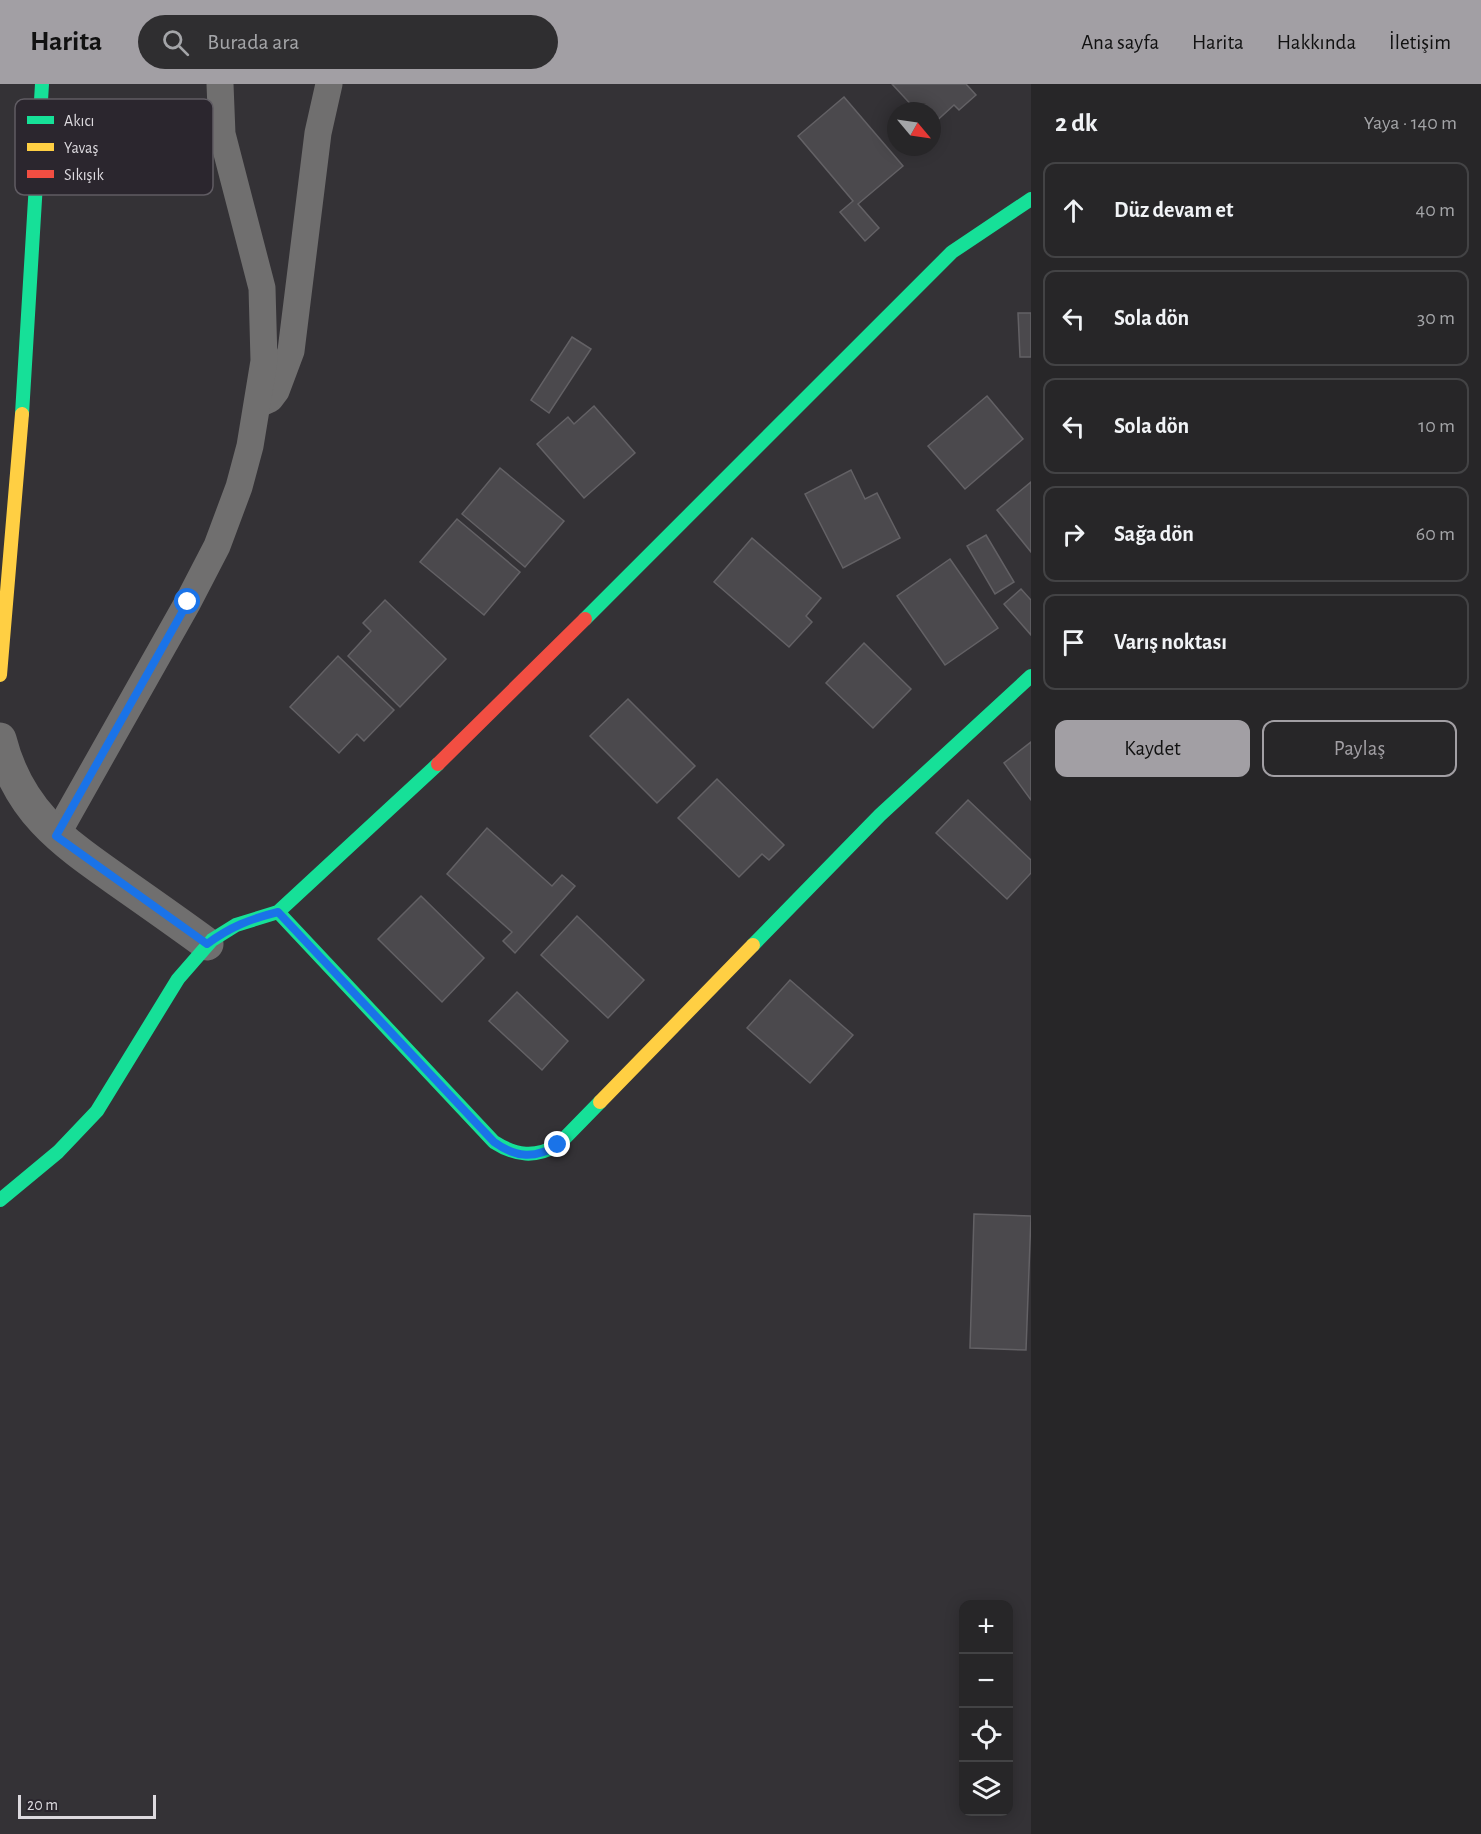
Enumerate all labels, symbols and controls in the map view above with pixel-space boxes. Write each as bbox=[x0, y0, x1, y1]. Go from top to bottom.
search box bbox=[138, 15, 558, 69]
icon: search bbox=[159, 26, 192, 59]
text: Harita bbox=[30, 28, 102, 56]
text: Burada ara bbox=[207, 31, 299, 53]
text: Ana sayfa bbox=[1081, 32, 1159, 53]
text: Harita bbox=[1192, 32, 1244, 53]
text: Hakkında bbox=[1277, 32, 1356, 53]
text: İletişim bbox=[1389, 32, 1451, 53]
legend bbox=[15, 99, 213, 195]
north arrow bbox=[887, 102, 941, 156]
text: 2 dk bbox=[1055, 110, 1098, 136]
text: Akıcı bbox=[64, 113, 94, 129]
text: Yaya · 140 m bbox=[1364, 113, 1457, 133]
text: Yavaş bbox=[64, 140, 99, 156]
text: Sıkışık bbox=[64, 167, 104, 183]
icon: ahead bbox=[1057, 194, 1090, 227]
text: Düz devam et bbox=[1114, 199, 1233, 221]
text: 40 m bbox=[1416, 200, 1455, 220]
icon: left bbox=[1057, 302, 1090, 335]
text: Sola dön bbox=[1114, 307, 1189, 329]
text: 30 m bbox=[1417, 308, 1455, 328]
icon: left bbox=[1057, 410, 1090, 443]
text: Sola dön bbox=[1114, 415, 1189, 437]
text: 10 m bbox=[1418, 416, 1455, 436]
icon: right bbox=[1057, 518, 1090, 551]
text: Sağa dön bbox=[1114, 523, 1194, 545]
text: 60 m bbox=[1416, 524, 1455, 544]
route start bbox=[174, 588, 200, 614]
icon: arrive bbox=[1057, 626, 1090, 659]
text: Varış noktası bbox=[1114, 631, 1227, 653]
button: Kaydet bbox=[1055, 720, 1250, 777]
button: Paylaş bbox=[1262, 720, 1457, 777]
route end bbox=[544, 1131, 570, 1157]
map controls bbox=[959, 1600, 1013, 1816]
button: + bbox=[959, 1600, 1013, 1654]
button: − bbox=[959, 1654, 1013, 1708]
button: locate bbox=[959, 1708, 1013, 1762]
button: layers bbox=[959, 1762, 1013, 1816]
scale bar bbox=[18, 1792, 156, 1820]
text: 20 m bbox=[27, 1797, 58, 1813]

